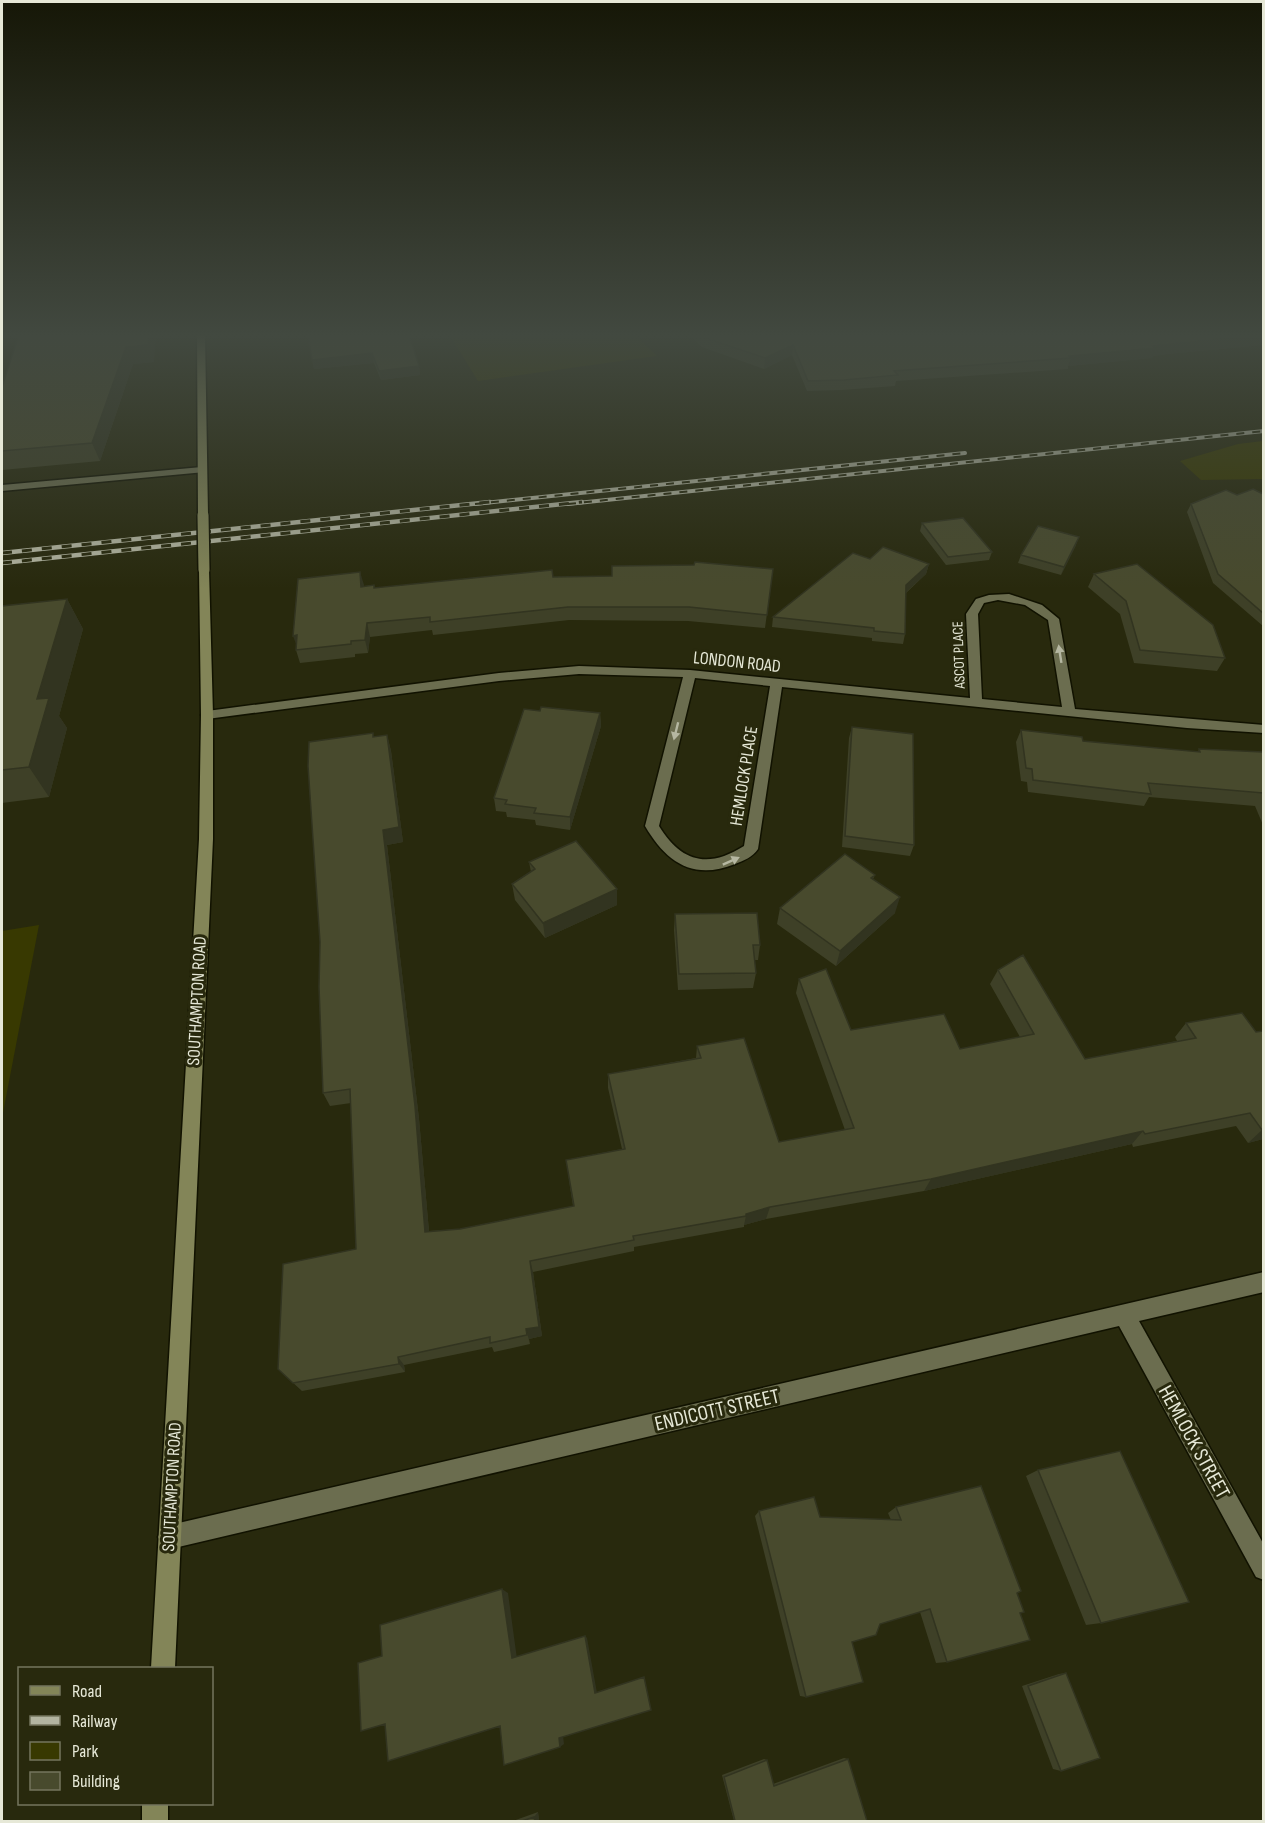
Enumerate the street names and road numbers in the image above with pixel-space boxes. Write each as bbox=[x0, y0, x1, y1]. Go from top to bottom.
street label: ASCOT PLACE bbox=[948, 621, 970, 690]
street label: LONDON ROAD bbox=[692, 647, 782, 677]
street label: HEMLOCK PLACE bbox=[726, 725, 762, 827]
street label: SOUTHAMPTON ROAD bbox=[183, 936, 211, 1066]
street label: HEMLOCK STREET bbox=[1153, 1381, 1236, 1503]
street label: ENDICOTT STREET bbox=[652, 1383, 782, 1437]
street label: SOUTHAMPTON ROAD bbox=[158, 1422, 186, 1552]

